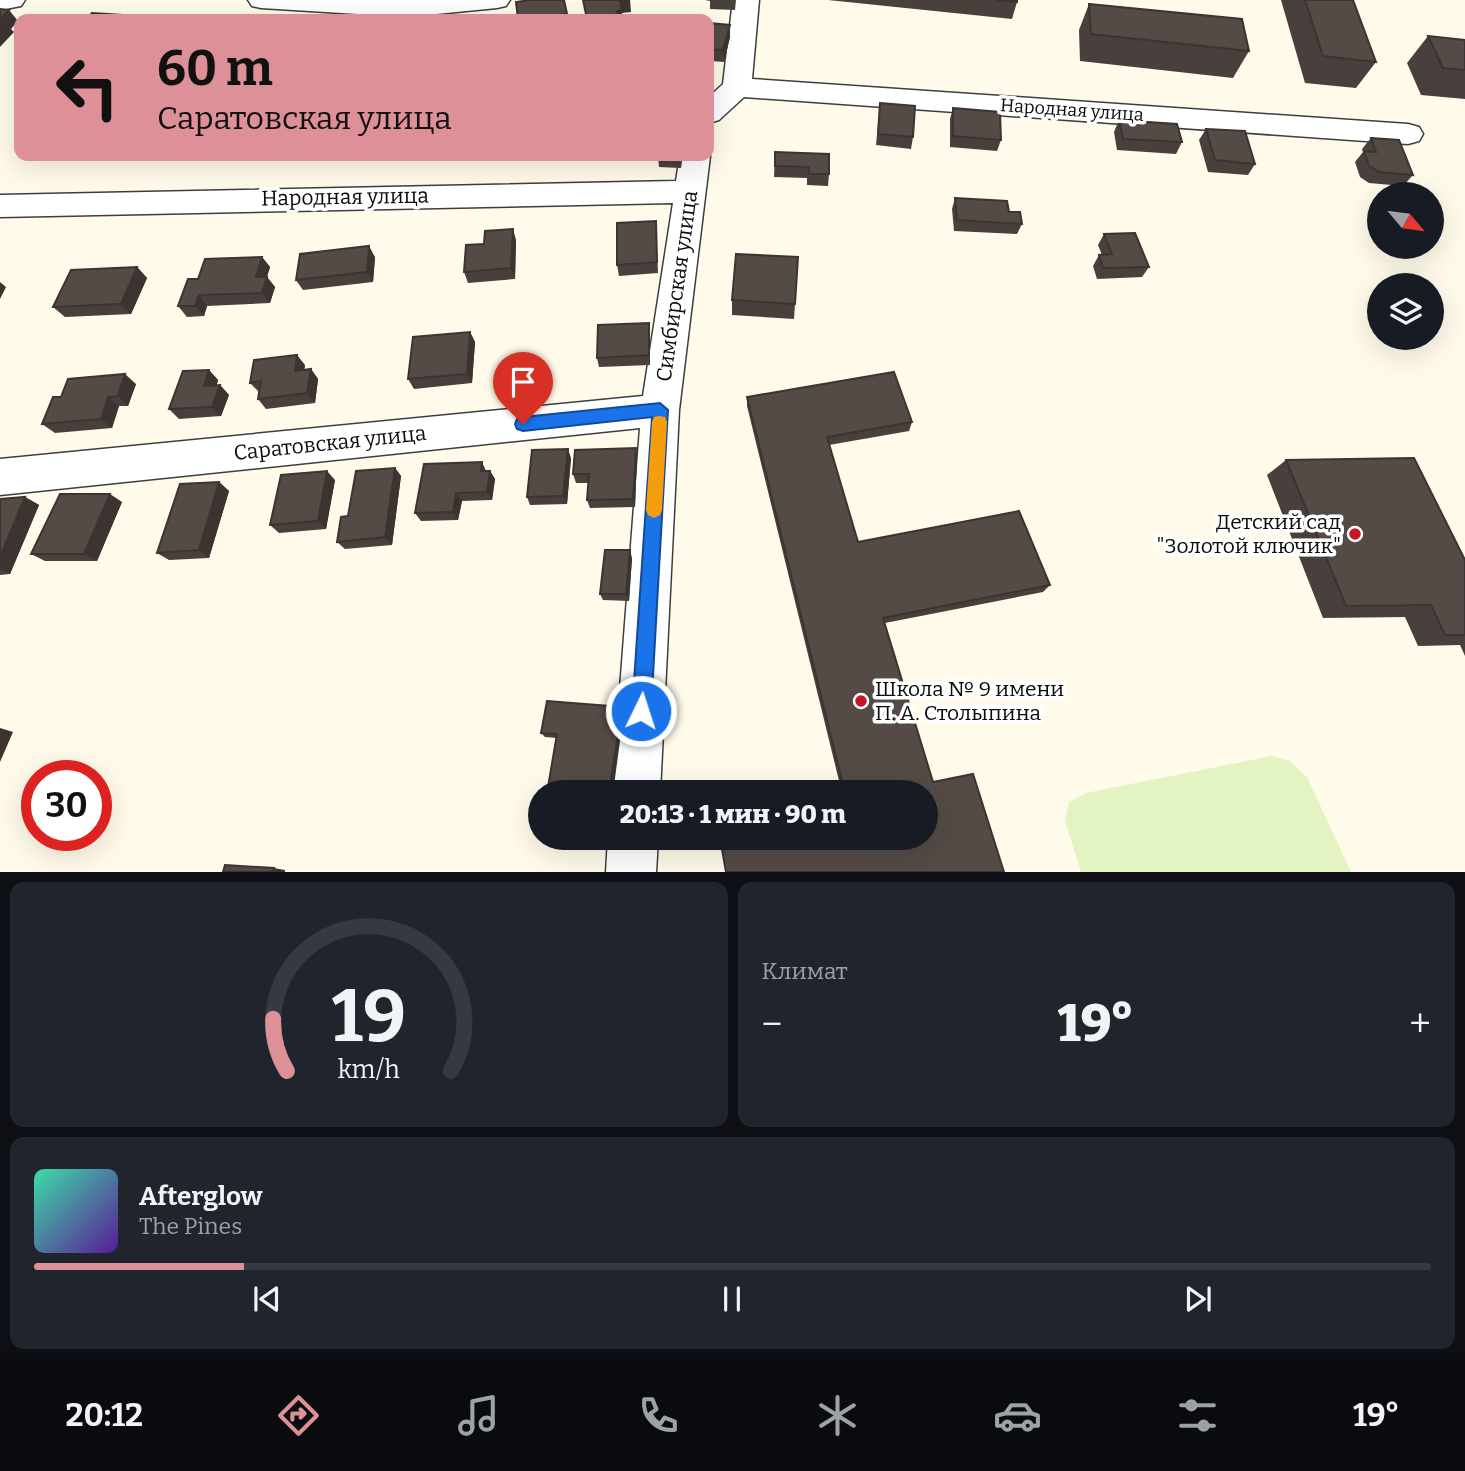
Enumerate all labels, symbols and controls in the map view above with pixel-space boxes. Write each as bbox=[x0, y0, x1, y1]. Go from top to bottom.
text: 60 m bbox=[157, 39, 273, 98]
icon: left bbox=[42, 42, 133, 133]
street label: Народная улица bbox=[999, 94, 1145, 126]
text: Саратовская улица bbox=[157, 99, 452, 137]
north arrow bbox=[1367, 182, 1444, 259]
map controls bbox=[1367, 182, 1444, 350]
street label: Народная улица bbox=[261, 183, 430, 211]
street label: Симбирская улица bbox=[651, 188, 703, 383]
button: layers bbox=[1367, 273, 1444, 350]
pin bbox=[493, 352, 553, 424]
icon: arrive bbox=[504, 363, 542, 401]
street label: Саратовская улица bbox=[232, 420, 428, 466]
place label: Детский сад "Золотой ключик" bbox=[1156, 509, 1341, 559]
marker: Детский сад "Золотой ключик" bbox=[1347, 526, 1363, 542]
position arrow bbox=[604, 674, 678, 748]
place label: Школа № 9 имени П. А. Столыпина bbox=[875, 676, 1064, 726]
marker: Школа № 9 имени П. А. Столыпина bbox=[853, 693, 869, 709]
speed limit sign: 30 bbox=[21, 760, 112, 851]
text: 20:13 · 1 мин · 90 m bbox=[620, 799, 846, 830]
text: Климат bbox=[762, 957, 848, 985]
text: 19 bbox=[332, 973, 406, 1060]
text: 19° bbox=[1058, 992, 1134, 1055]
text: − bbox=[762, 1001, 782, 1047]
text: + bbox=[1409, 1001, 1431, 1047]
text: km/h bbox=[338, 1054, 400, 1084]
text: Afterglow bbox=[139, 1181, 262, 1212]
text: The Pines bbox=[139, 1212, 242, 1240]
icon: previous bbox=[248, 1280, 286, 1318]
icon: pause bbox=[713, 1280, 751, 1318]
icon: next bbox=[1179, 1280, 1217, 1318]
icon: directions bbox=[274, 1391, 323, 1440]
icon: music bbox=[454, 1391, 503, 1440]
icon: phone bbox=[634, 1391, 683, 1440]
icon: climate bbox=[813, 1391, 862, 1440]
icon: car bbox=[993, 1391, 1042, 1440]
icon: filters bbox=[1173, 1391, 1222, 1440]
text: 20:12 bbox=[65, 1396, 143, 1434]
text: 19° bbox=[1353, 1396, 1400, 1434]

